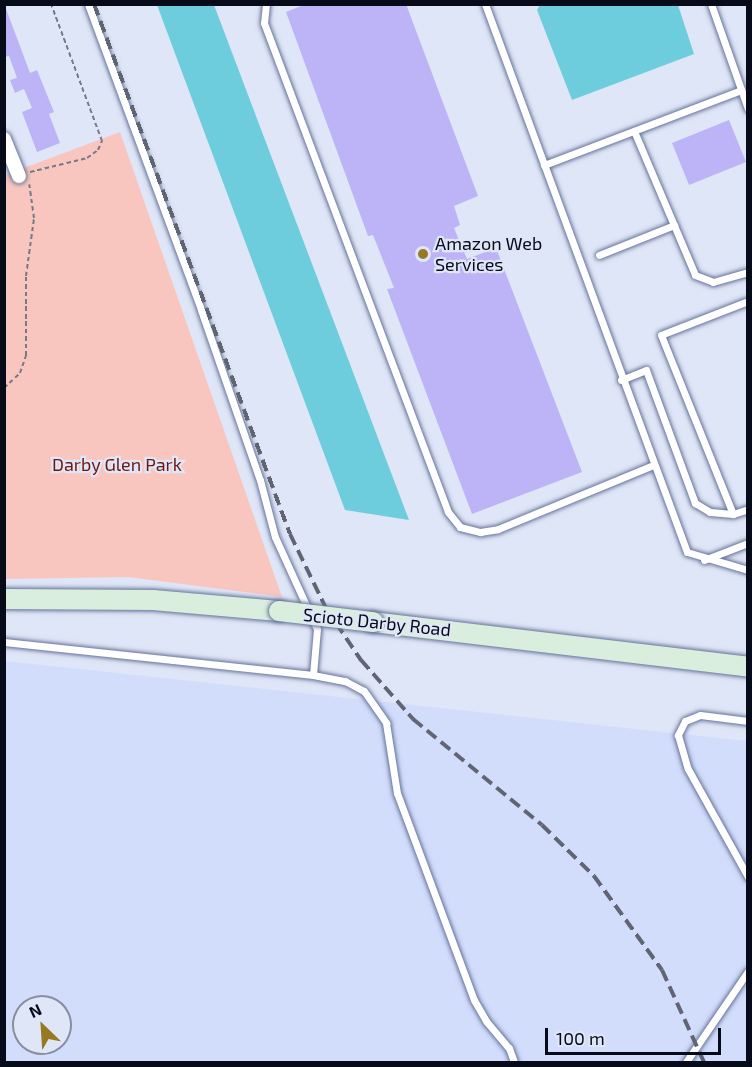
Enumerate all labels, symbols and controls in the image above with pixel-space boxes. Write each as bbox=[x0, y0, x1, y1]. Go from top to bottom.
place label: Amazon Web Services bbox=[435, 233, 542, 276]
marker: Amazon Web Services bbox=[416, 247, 430, 261]
park label: Darby Glen Park bbox=[52, 453, 182, 475]
street label: Scioto Darby Road bbox=[302, 603, 452, 641]
north arrow bbox=[12, 995, 72, 1055]
text: N bbox=[26, 999, 44, 1021]
scale bar bbox=[548, 1016, 724, 1054]
text: 100 m bbox=[556, 1027, 605, 1049]

